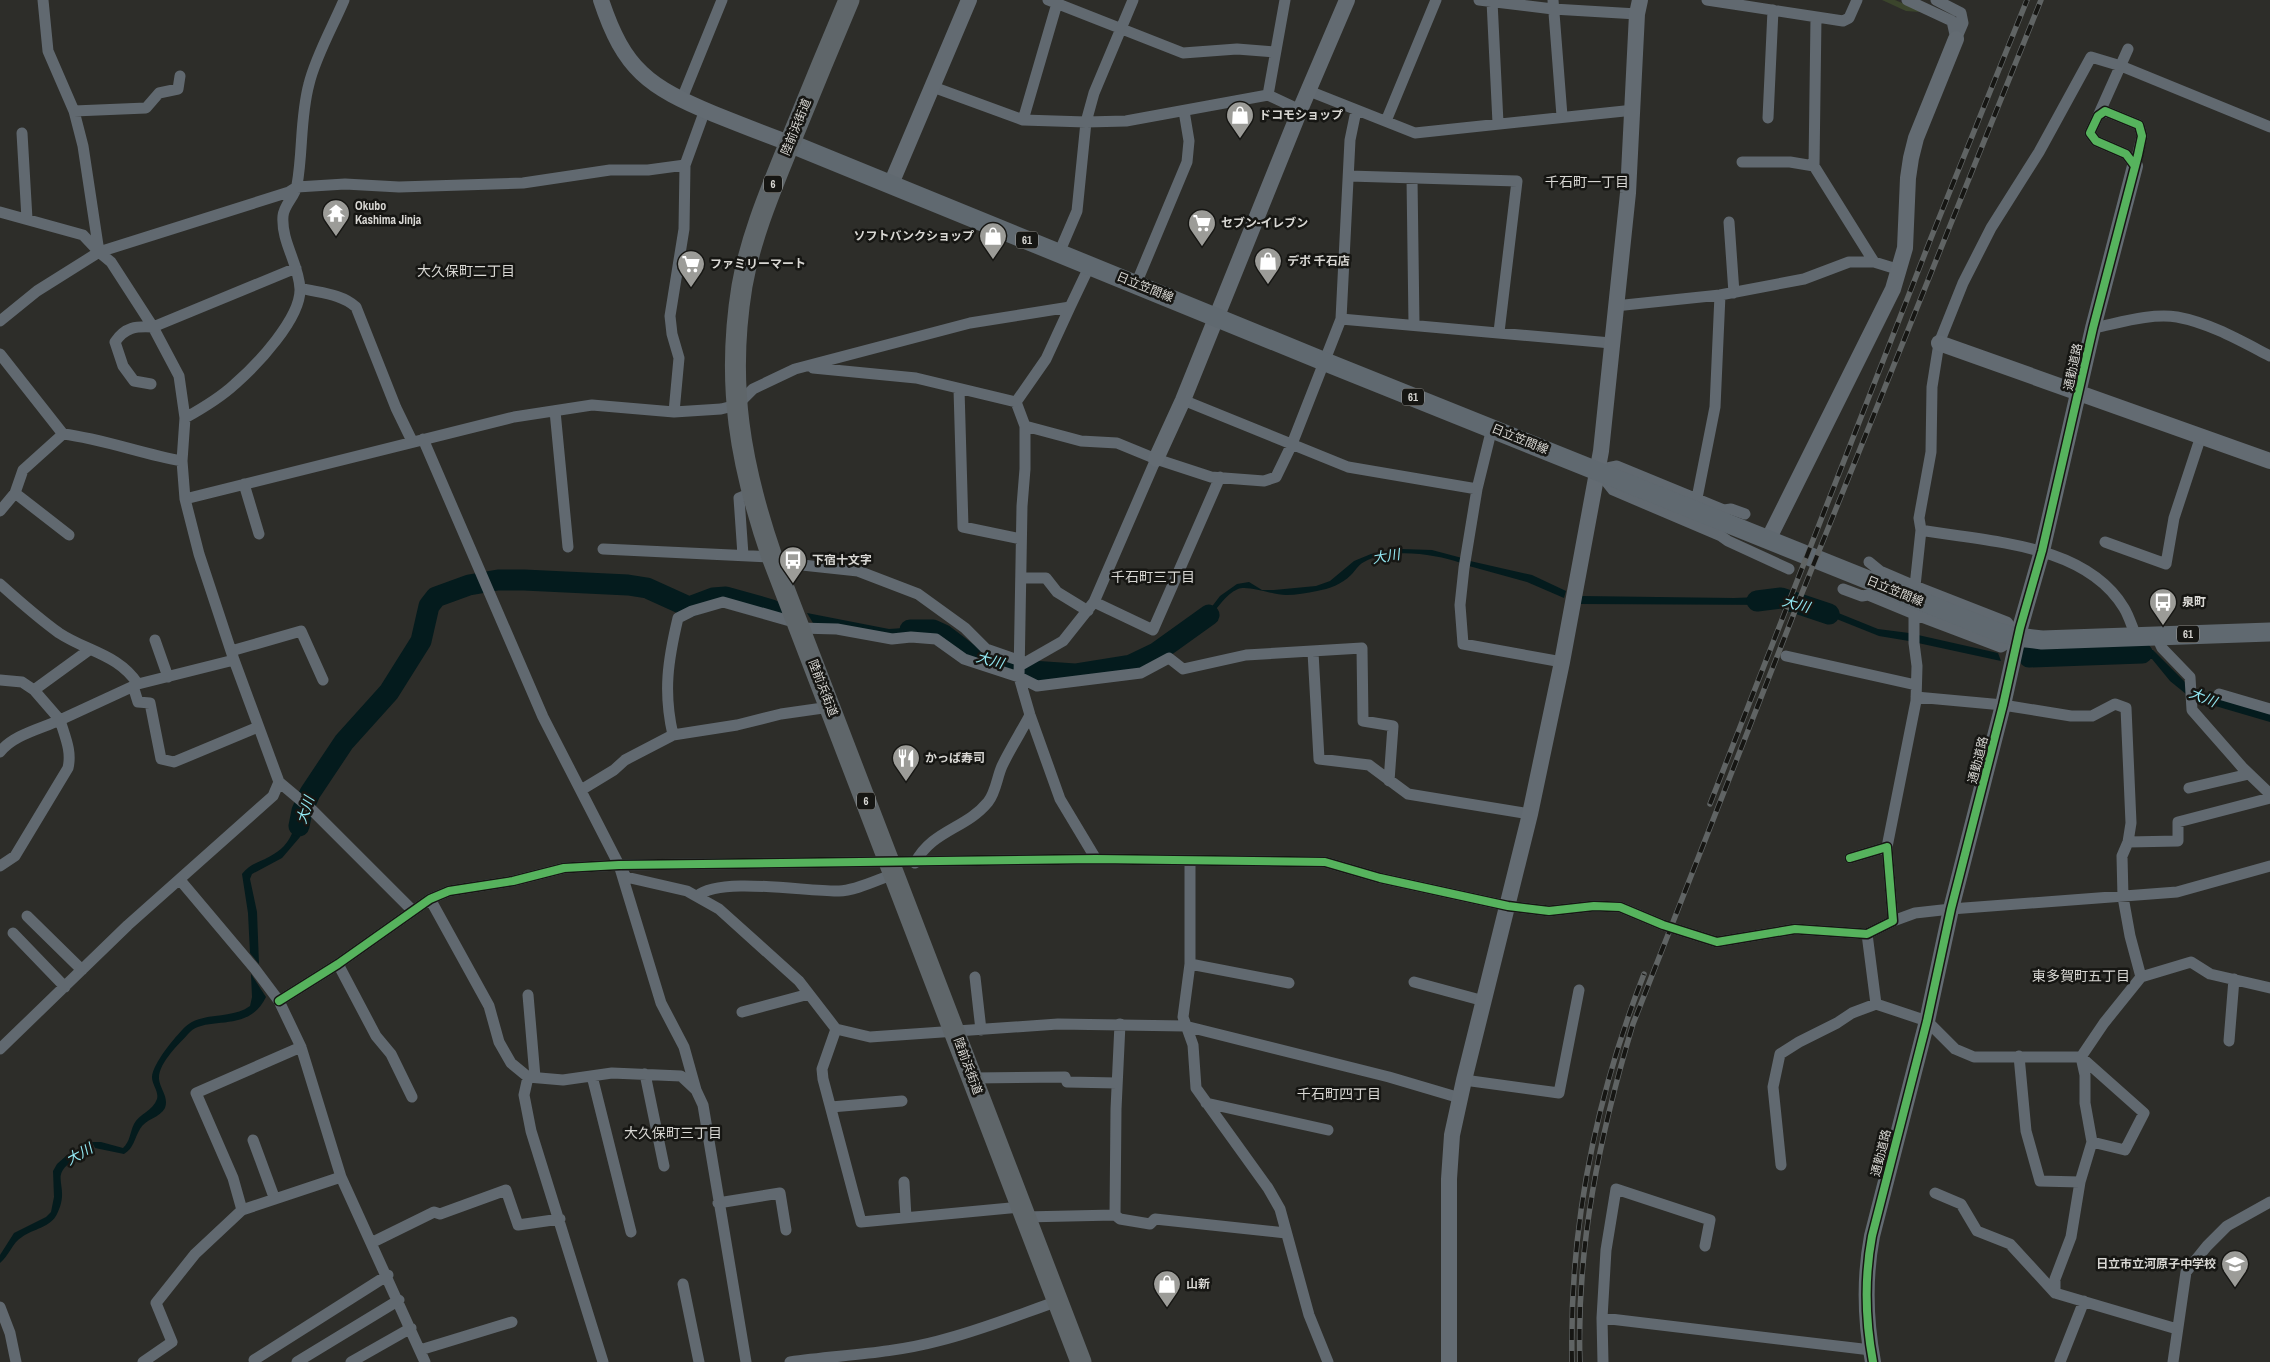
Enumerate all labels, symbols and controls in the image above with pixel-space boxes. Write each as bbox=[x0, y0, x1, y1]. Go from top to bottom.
street label: 陸前浜街道 bbox=[777, 96, 815, 158]
shop icon: ドコモショップ bbox=[1225, 100, 1255, 139]
place label: ドコモショップ bbox=[1259, 107, 1343, 123]
district label: 千石町一丁目 bbox=[1545, 173, 1629, 191]
road number: 6 bbox=[764, 175, 782, 192]
temple icon: Okubo Kashima Jinja bbox=[321, 198, 351, 237]
place label: Okubo Kashima Jinja bbox=[355, 198, 422, 228]
supermarket icon: セブン-イレブン bbox=[1187, 208, 1217, 247]
place label: セブン-イレブン bbox=[1221, 215, 1308, 231]
shop icon: ソフトバンクショップ bbox=[978, 221, 1008, 260]
place label: ソフトバンクショップ bbox=[853, 228, 974, 244]
road number: 61 bbox=[1016, 232, 1038, 248]
shop icon: デポ 千石店 bbox=[1253, 246, 1283, 285]
supermarket icon: ファミリーマート bbox=[676, 249, 706, 288]
place label: デポ 千石店 bbox=[1287, 253, 1350, 269]
place label: ファミリーマート bbox=[710, 256, 806, 272]
district label: 大久保町二丁目 bbox=[417, 262, 515, 280]
street label: 日立笠間線 bbox=[1114, 268, 1176, 306]
street label: 通勤道路 bbox=[2060, 342, 2086, 392]
road number: 61 bbox=[1402, 388, 1424, 406]
street label: 日立笠間線 bbox=[1489, 420, 1551, 458]
bus stop icon: 下宿十文字 bbox=[778, 545, 808, 584]
water label: 大川 bbox=[1371, 545, 1403, 567]
place label: 下宿十文字 bbox=[812, 552, 872, 568]
district label: 千石町三丁目 bbox=[1111, 568, 1195, 586]
street label: 日立笠間線 bbox=[1864, 572, 1926, 610]
bus stop icon: 泉町 bbox=[2148, 587, 2178, 626]
water label: 大川 bbox=[1780, 592, 1814, 617]
place label: 泉町 bbox=[2182, 594, 2206, 610]
road number: 61 bbox=[2177, 626, 2199, 642]
water label: 大川 bbox=[974, 648, 1008, 673]
street label: 陸前浜街道 bbox=[805, 657, 841, 719]
water label: 大川 bbox=[2187, 683, 2221, 711]
street label: 通勤道路 bbox=[1964, 735, 1992, 785]
restaurant icon: かっぱ寿司 bbox=[891, 743, 921, 782]
place label: かっぱ寿司 bbox=[925, 750, 985, 766]
water label: 大川 bbox=[292, 792, 319, 826]
road number: 6 bbox=[857, 792, 875, 809]
district label: 東多賀町五丁目 bbox=[2032, 967, 2130, 985]
street label: 陸前浜街道 bbox=[950, 1035, 986, 1097]
district label: 千石町四丁目 bbox=[1297, 1085, 1381, 1103]
district label: 大久保町三丁目 bbox=[624, 1124, 722, 1142]
street label: 通勤道路 bbox=[1867, 1128, 1895, 1178]
water label: 大川 bbox=[62, 1138, 97, 1169]
school or university icon: 日立市立河原子中学校 bbox=[2220, 1249, 2250, 1288]
place label: 日立市立河原子中学校 bbox=[2096, 1256, 2216, 1272]
shop icon: 山新 bbox=[1152, 1269, 1182, 1308]
place label: 山新 bbox=[1186, 1276, 1210, 1292]

